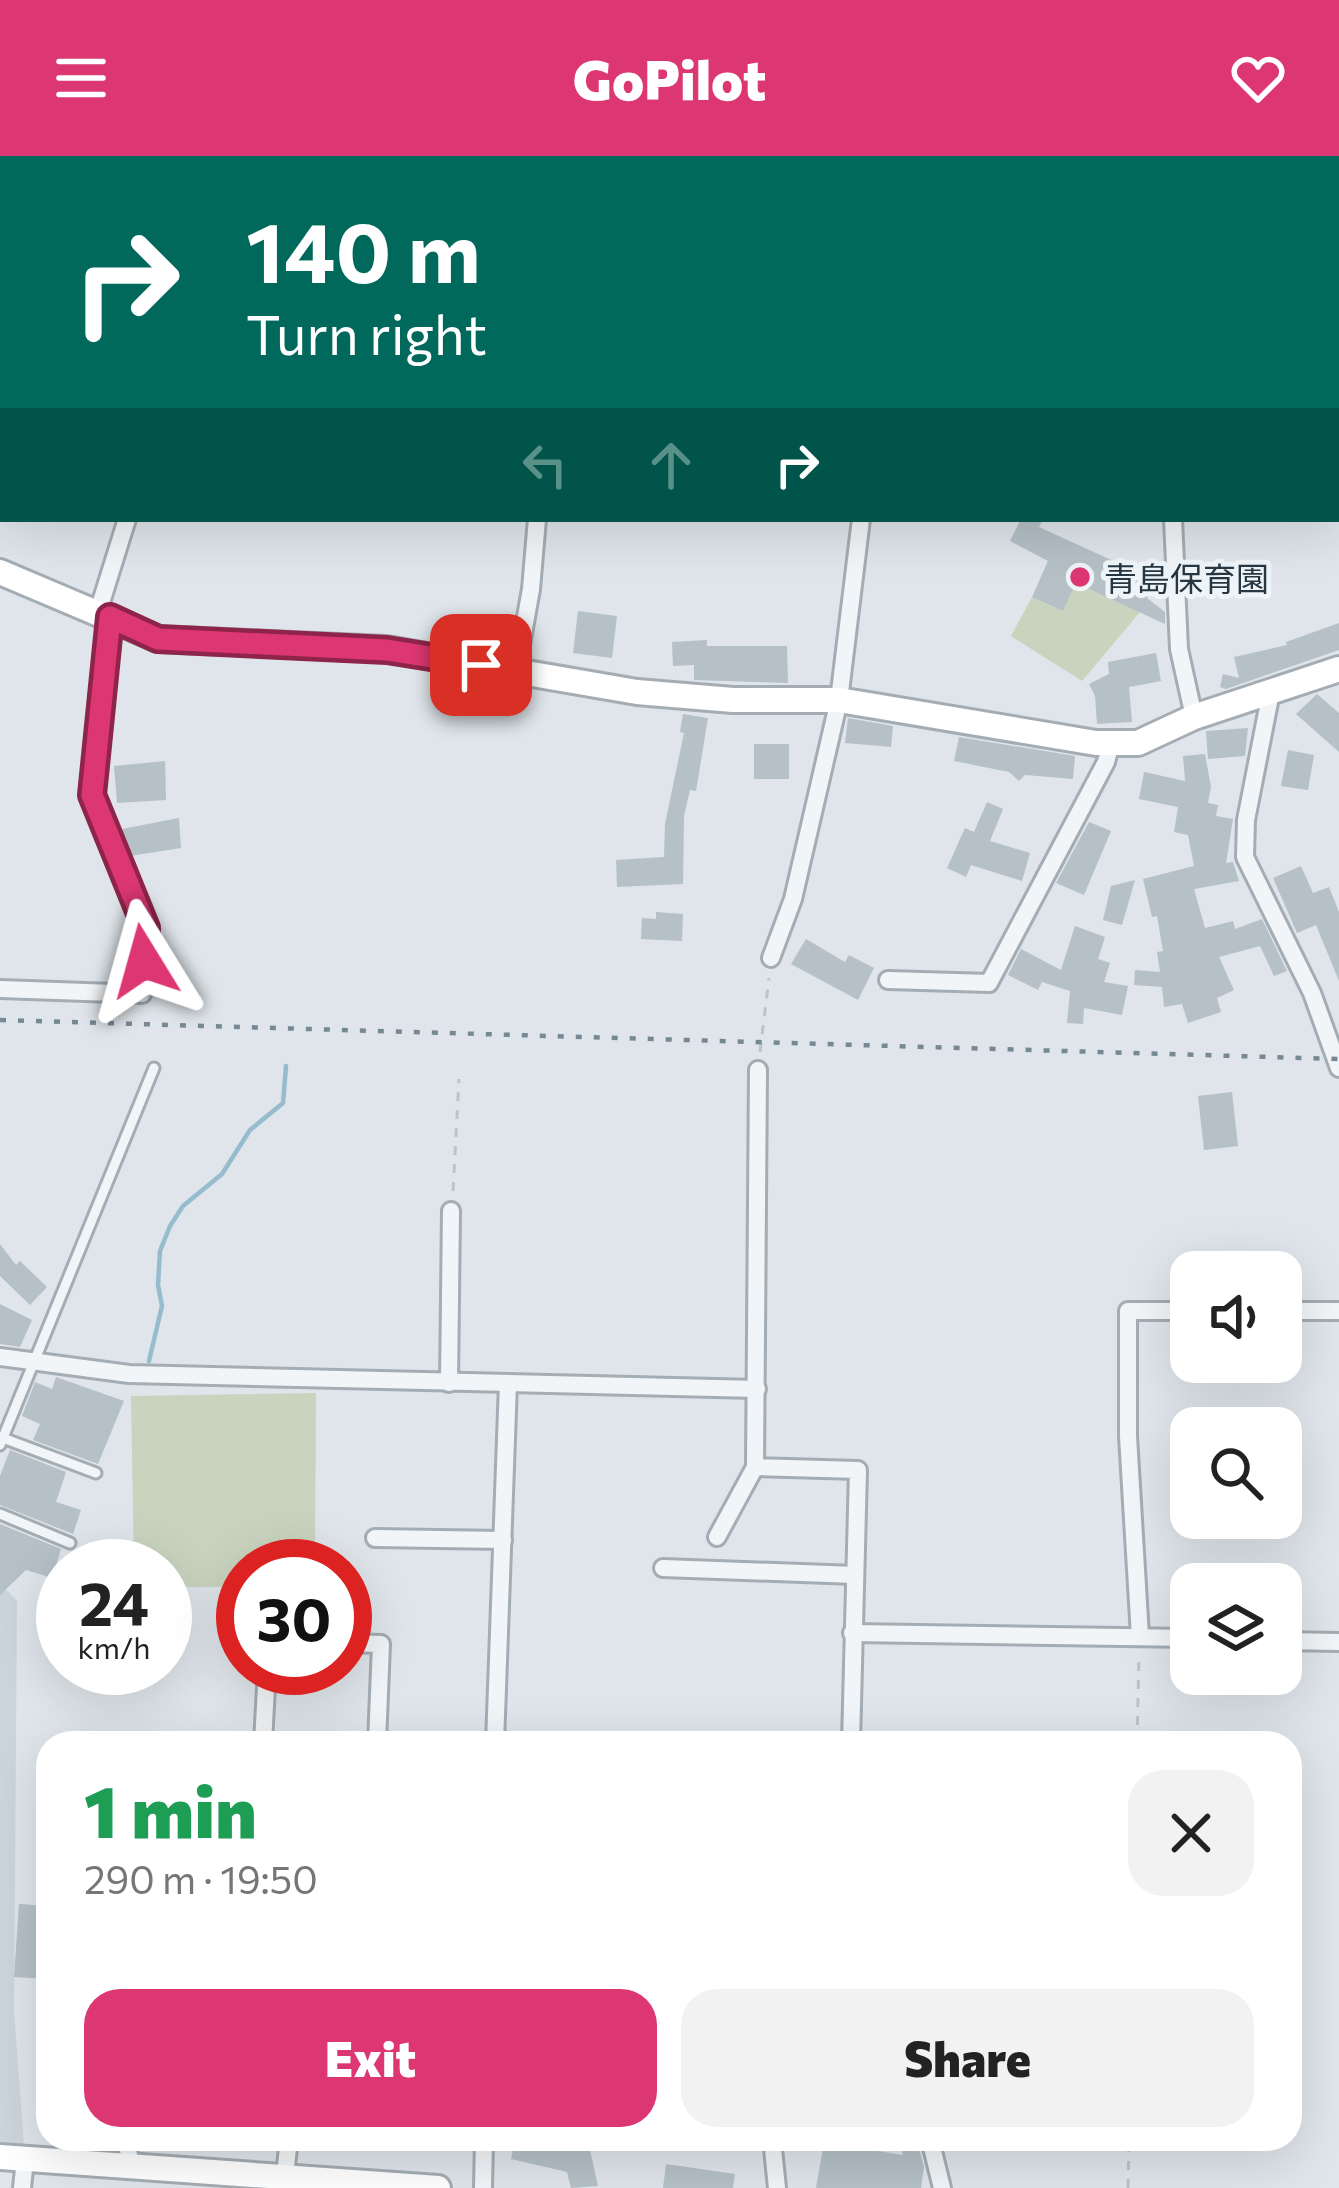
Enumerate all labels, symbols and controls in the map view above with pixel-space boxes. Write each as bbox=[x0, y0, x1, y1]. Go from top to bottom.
icon: menu bbox=[48, 45, 114, 111]
text: GoPilot bbox=[573, 45, 766, 111]
icon: heart bbox=[1225, 45, 1291, 111]
text: 140 m bbox=[246, 198, 481, 300]
icon: right bbox=[48, 204, 204, 360]
text: Turn right bbox=[246, 300, 487, 366]
icon: left bbox=[512, 432, 578, 498]
icon: ahead bbox=[638, 432, 704, 498]
icon: right bbox=[764, 432, 830, 498]
place label: 青島保育園 bbox=[1104, 557, 1269, 598]
marker: 青島保育園 bbox=[1067, 564, 1093, 590]
pin bbox=[430, 614, 532, 716]
icon: arrive bbox=[448, 632, 514, 698]
position arrow bbox=[81, 898, 207, 1024]
map controls bbox=[1170, 1251, 1302, 1695]
button: sound bbox=[1170, 1251, 1302, 1383]
button: search bbox=[1170, 1407, 1302, 1539]
speed limit sign: 30 bbox=[216, 1539, 372, 1695]
button: layers bbox=[1170, 1563, 1302, 1695]
text: 24 bbox=[79, 1565, 149, 1638]
text: km/h bbox=[78, 1628, 150, 1665]
text: 1 min bbox=[84, 1765, 257, 1853]
button: close bbox=[1128, 1770, 1254, 1896]
text: 290 m · 19:50 bbox=[84, 1854, 318, 1902]
button: Exit bbox=[84, 1989, 657, 2127]
button: Share bbox=[681, 1989, 1254, 2127]

